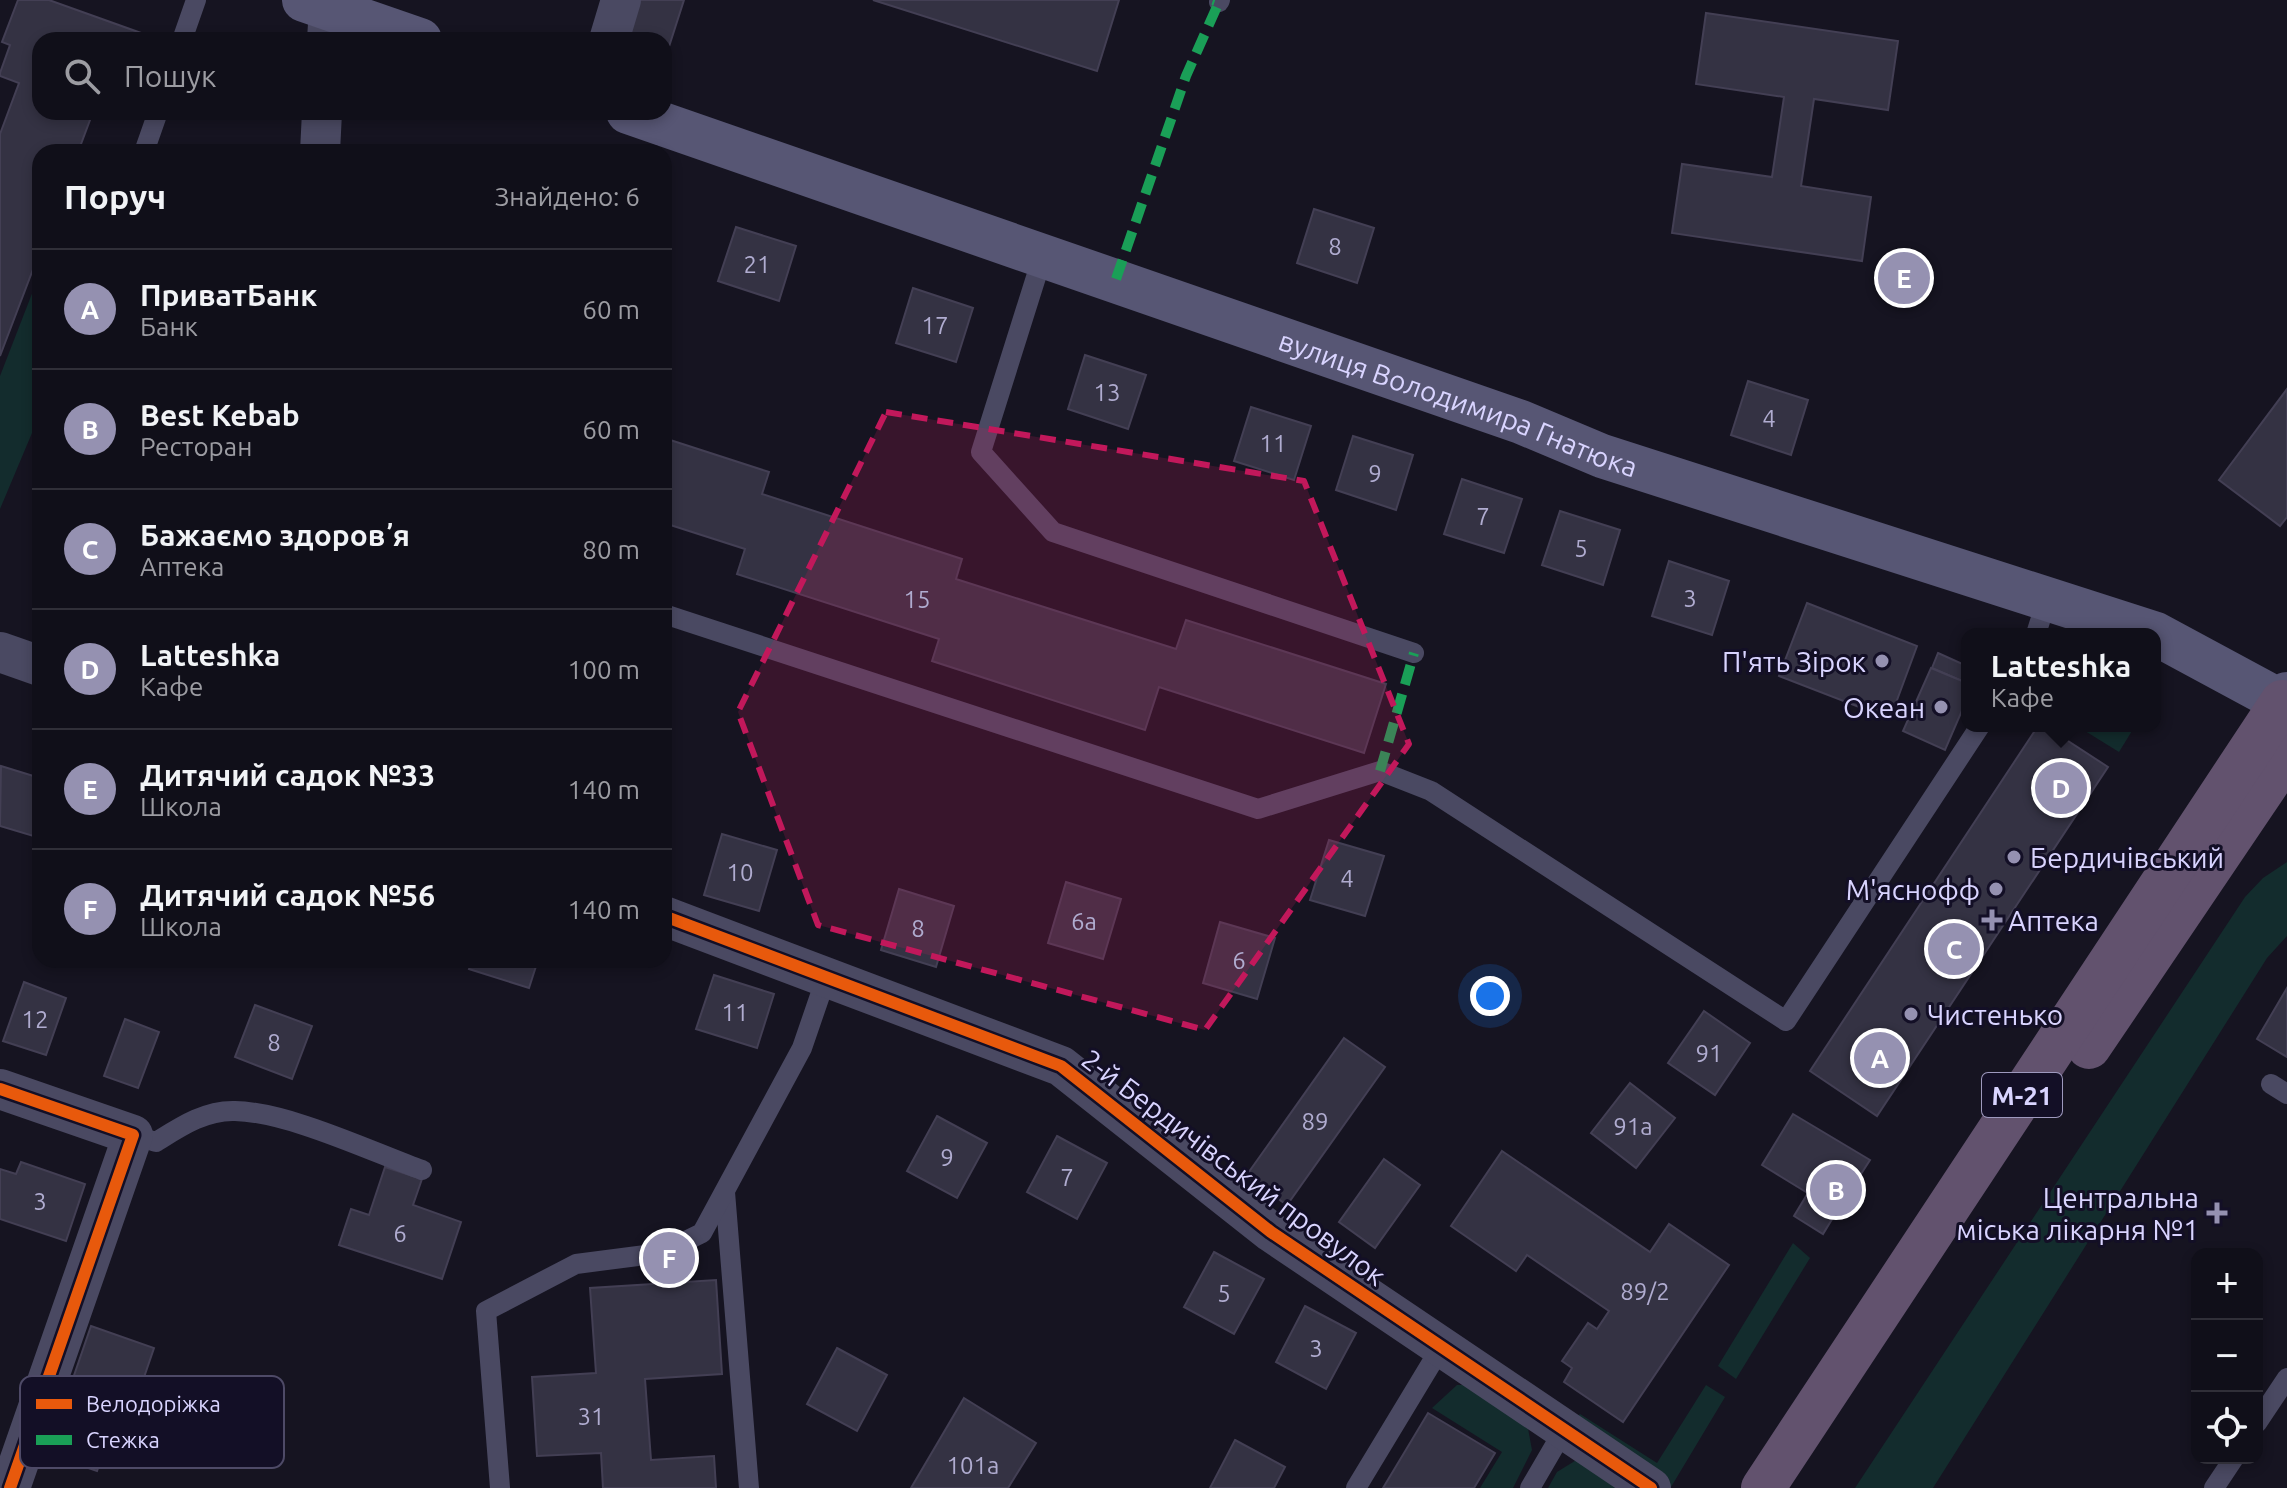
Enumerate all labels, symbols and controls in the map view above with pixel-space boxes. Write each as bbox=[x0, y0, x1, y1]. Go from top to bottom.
search box bbox=[32, 32, 672, 120]
icon: search bbox=[60, 54, 104, 98]
text: Пошук bbox=[124, 59, 217, 93]
text: Поруч bbox=[64, 177, 166, 215]
text: Знайдено: 6 bbox=[495, 182, 640, 211]
house number: 8 bbox=[1328, 233, 1342, 260]
pin: E bbox=[1878, 248, 1930, 308]
house number: 21 bbox=[743, 251, 771, 278]
text: ПриватБанк bbox=[140, 278, 317, 312]
text: A bbox=[81, 295, 99, 324]
text: 60 m bbox=[582, 295, 640, 324]
text: Банк bbox=[140, 312, 198, 341]
house number: 17 bbox=[921, 312, 949, 339]
street label: вулиця Володимира Гнатюка bbox=[1275, 324, 1642, 482]
house number: 13 bbox=[1093, 379, 1121, 406]
text: Best Kebab bbox=[140, 398, 300, 432]
house number: 4 bbox=[1762, 405, 1776, 432]
text: B bbox=[81, 415, 99, 444]
text: 60 m bbox=[582, 415, 640, 444]
house number: 11 bbox=[1259, 430, 1287, 457]
text: Ресторан bbox=[140, 432, 252, 461]
house number: 9 bbox=[1368, 460, 1382, 487]
house number: 7 bbox=[1476, 503, 1490, 530]
text: Бажаємо здоровʼя bbox=[140, 518, 410, 552]
text: C bbox=[82, 535, 98, 564]
text: 80 m bbox=[582, 535, 640, 564]
house number: 5 bbox=[1574, 535, 1588, 562]
text: Аптека bbox=[140, 552, 224, 581]
house number: 3 bbox=[1683, 585, 1697, 612]
house number: 15 bbox=[903, 586, 931, 613]
popup bbox=[1961, 628, 2161, 732]
text: Latteshka bbox=[140, 638, 280, 672]
place label: П'ять Зірок bbox=[1722, 646, 1866, 677]
text: Latteshka bbox=[1991, 649, 2131, 683]
marker: П'ять Зірок bbox=[1873, 652, 1891, 670]
text: D bbox=[81, 655, 99, 684]
text: 100 m bbox=[568, 655, 640, 684]
text: Кафе bbox=[140, 672, 203, 701]
text: Кафе bbox=[1991, 683, 2054, 712]
place label: Океан bbox=[1843, 692, 1925, 723]
marker: Океан bbox=[1932, 698, 1950, 716]
text: Дитячий садок №33 bbox=[140, 758, 435, 792]
pin: D bbox=[2035, 758, 2087, 818]
text: E bbox=[82, 775, 98, 804]
text: 140 m bbox=[568, 775, 640, 804]
text: Школа bbox=[140, 792, 222, 821]
place label: Бердичівський bbox=[2030, 842, 2224, 873]
marker: Бердичівський bbox=[2005, 848, 2023, 866]
house number: 10 bbox=[726, 859, 754, 886]
house number: 4 bbox=[1340, 865, 1354, 892]
place label: М'яснофф bbox=[1846, 874, 1980, 905]
text: Дитячий садок №56 bbox=[140, 878, 435, 912]
marker: М'яснофф bbox=[1987, 880, 2005, 898]
text: F bbox=[83, 895, 97, 924]
text: 140 m bbox=[568, 895, 640, 924]
place label: Аптека bbox=[2008, 905, 2099, 936]
house number: 6а bbox=[1071, 908, 1097, 935]
marker: Аптека bbox=[1983, 911, 2001, 929]
text: Школа bbox=[140, 912, 222, 941]
house number: 8 bbox=[911, 915, 925, 942]
pin: C bbox=[1928, 919, 1980, 979]
house number: 6 bbox=[1232, 947, 1246, 974]
your location bbox=[1470, 976, 1510, 1016]
house number: 11 bbox=[721, 999, 749, 1026]
place label: Чистенько bbox=[1927, 999, 2063, 1030]
marker: Чистенько bbox=[1902, 1005, 1920, 1023]
house number: 12 bbox=[21, 1006, 49, 1033]
pin: A bbox=[1854, 1028, 1906, 1088]
house number: 8 bbox=[267, 1029, 281, 1056]
house number: 91 bbox=[1695, 1040, 1723, 1067]
street label: 2-й Бердичівський провулок bbox=[1076, 1043, 1392, 1291]
road number: М-21 bbox=[1982, 1073, 2062, 1117]
house number: 89 bbox=[1301, 1108, 1329, 1135]
house number: 91а bbox=[1613, 1113, 1653, 1140]
house number: 9 bbox=[940, 1144, 954, 1171]
pin: B bbox=[1810, 1160, 1862, 1220]
house number: 7 bbox=[1060, 1164, 1074, 1191]
place label: Центральна міська лікарня №1 bbox=[1956, 1182, 2199, 1245]
house number: 3 bbox=[33, 1188, 47, 1215]
marker: Центральна міська лікарня №1 bbox=[2206, 1202, 2228, 1224]
house number: 6 bbox=[393, 1220, 407, 1247]
pin: F bbox=[643, 1228, 695, 1288]
map controls bbox=[2191, 1248, 2263, 1464]
button: + bbox=[2191, 1248, 2263, 1320]
house number: 89/2 bbox=[1620, 1278, 1670, 1305]
house number: 5 bbox=[1217, 1280, 1231, 1307]
button: − bbox=[2191, 1320, 2263, 1392]
house number: 3 bbox=[1309, 1335, 1323, 1362]
legend bbox=[20, 1376, 284, 1468]
text: Велодоріжка bbox=[86, 1391, 221, 1416]
button: locate bbox=[2191, 1392, 2263, 1464]
house number: 31 bbox=[577, 1403, 605, 1430]
text: Стежка bbox=[86, 1427, 160, 1452]
house number: 101а bbox=[947, 1452, 999, 1479]

